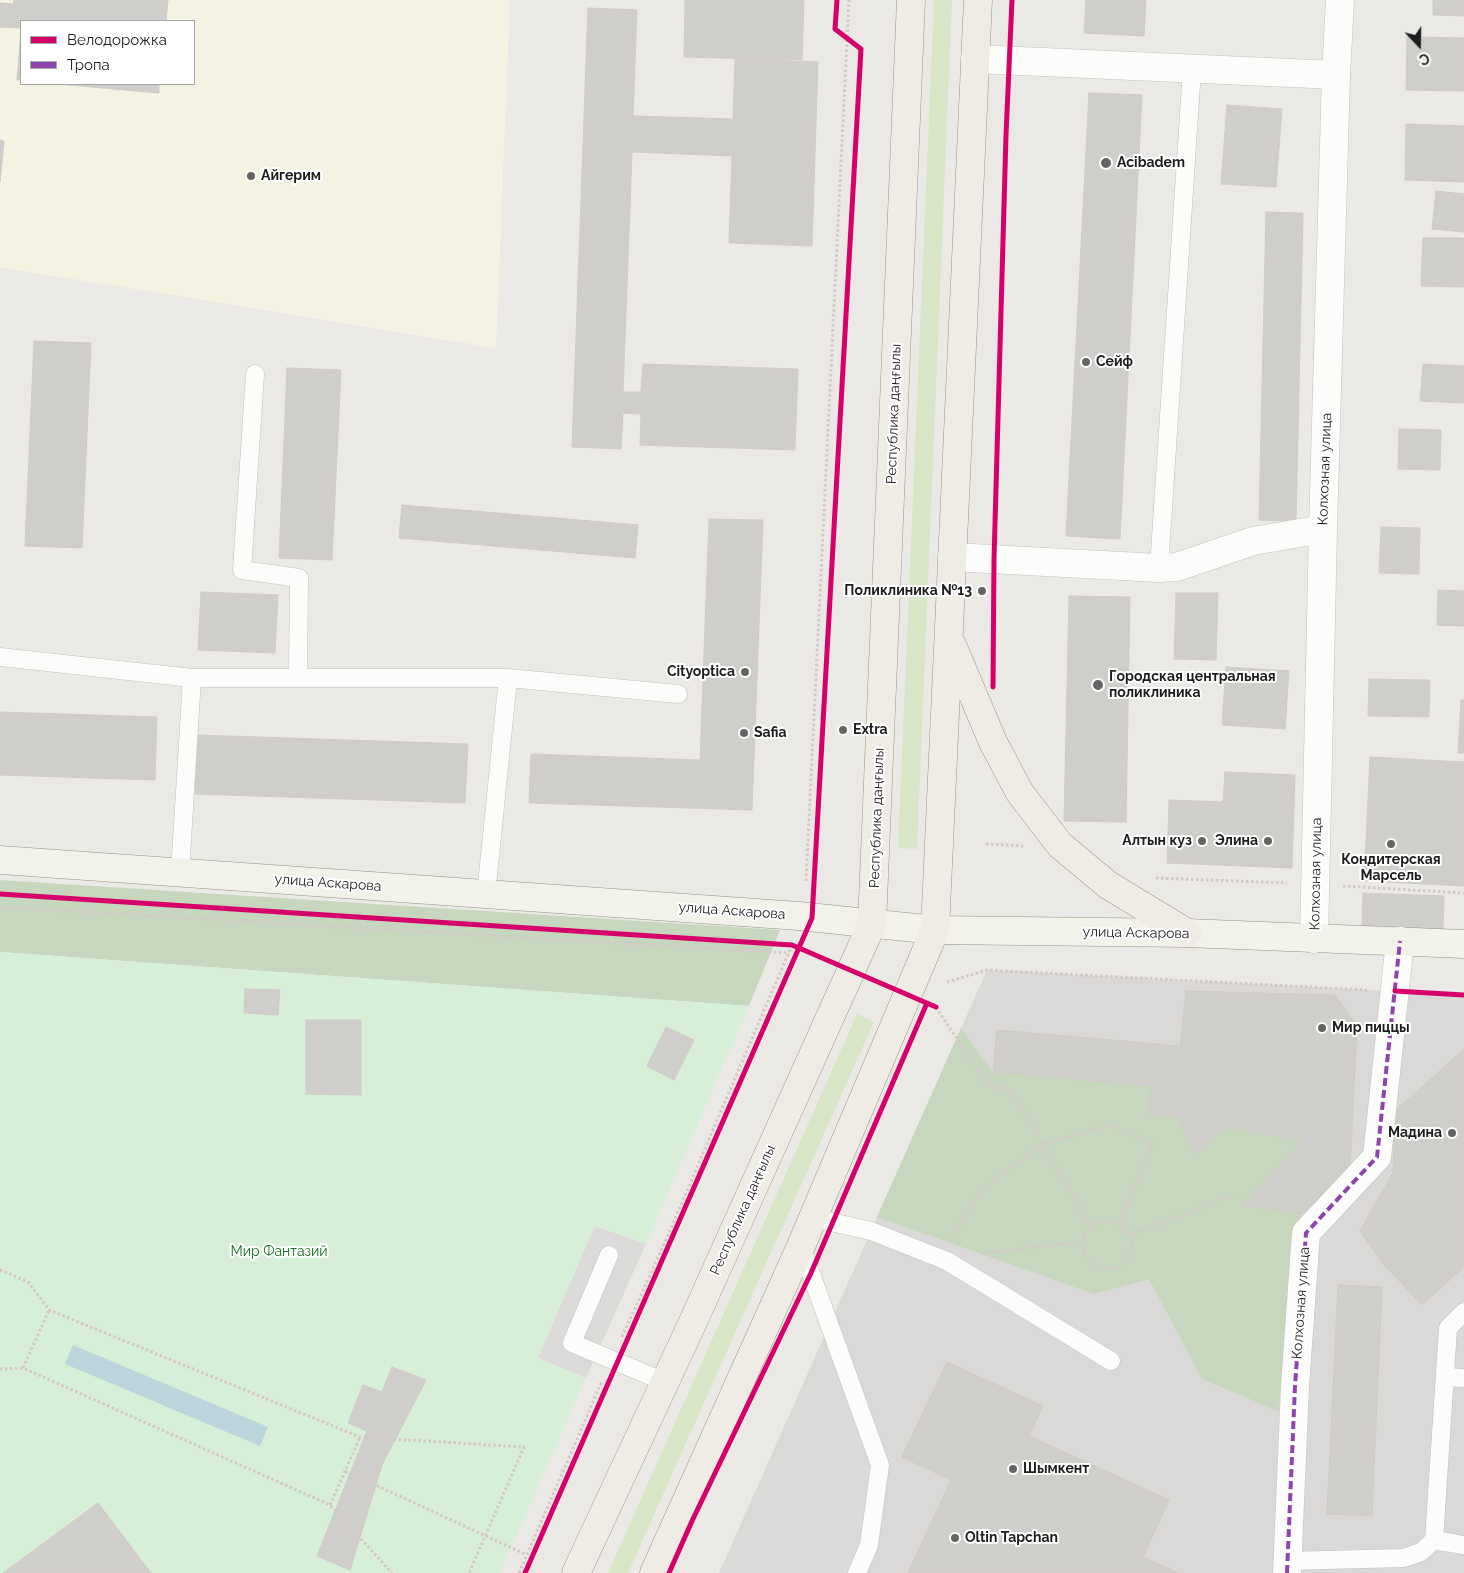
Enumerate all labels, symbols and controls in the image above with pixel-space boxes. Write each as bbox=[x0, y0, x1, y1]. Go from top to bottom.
legend bbox=[20, 20, 195, 85]
north arrow bbox=[1394, 20, 1444, 70]
text: Велодорожка bbox=[67, 31, 167, 49]
text: С bbox=[1417, 50, 1432, 68]
text: Тропа bbox=[67, 56, 110, 74]
place label: Acibadem bbox=[1117, 155, 1185, 171]
marker: Acibadem bbox=[1099, 156, 1113, 170]
place label: Айгерим bbox=[261, 168, 321, 184]
marker: Айгерим bbox=[245, 170, 257, 182]
street label: Республика даңғылы bbox=[883, 343, 905, 485]
place label: Сейф bbox=[1096, 354, 1133, 370]
marker: Сейф bbox=[1080, 356, 1092, 368]
street label: Колхозная улица bbox=[1315, 412, 1335, 526]
place label: Поликлиника №13 bbox=[844, 583, 972, 599]
marker: Поликлиника №13 bbox=[976, 585, 988, 597]
place label: Cityoptica bbox=[667, 664, 735, 680]
marker: Cityoptica bbox=[739, 666, 751, 678]
place label: Городская центральная поликлиника bbox=[1109, 669, 1276, 702]
marker: Городская центральная поликлиника bbox=[1091, 678, 1105, 692]
place label: Extra bbox=[853, 722, 888, 738]
marker: Extra bbox=[837, 724, 849, 736]
place label: Safia bbox=[754, 725, 787, 741]
marker: Safia bbox=[738, 727, 750, 739]
street label: Республика даңғылы bbox=[866, 747, 888, 889]
street label: Колхозная улица bbox=[1307, 817, 1325, 931]
place label: Алтын куз bbox=[1122, 833, 1192, 849]
place label: Элина bbox=[1215, 833, 1258, 849]
marker: Алтын куз bbox=[1196, 835, 1208, 847]
marker: Элина bbox=[1262, 835, 1274, 847]
marker: Кондитерская Марсель bbox=[1385, 838, 1397, 850]
place label: Кондитерская Марсель bbox=[1341, 852, 1441, 884]
street label: улица Аскарова bbox=[274, 871, 382, 895]
street label: улица Аскарова bbox=[678, 899, 786, 923]
street label: улица Аскарова bbox=[1082, 924, 1190, 942]
place label: Мир пиццы bbox=[1332, 1020, 1410, 1036]
marker: Мир пиццы bbox=[1316, 1022, 1328, 1034]
place label: Мадина bbox=[1388, 1125, 1442, 1141]
marker: Мадина bbox=[1446, 1127, 1458, 1139]
street label: Республика даңғылы bbox=[707, 1142, 779, 1278]
park label: Мир Фантазий bbox=[230, 1244, 328, 1260]
street label: Колхозная улица bbox=[1289, 1246, 1313, 1360]
place label: Шымкент bbox=[1023, 1461, 1089, 1477]
marker: Шымкент bbox=[1007, 1463, 1019, 1475]
place label: Oltin Tapchan bbox=[965, 1530, 1058, 1546]
marker: Oltin Tapchan bbox=[949, 1532, 961, 1544]

